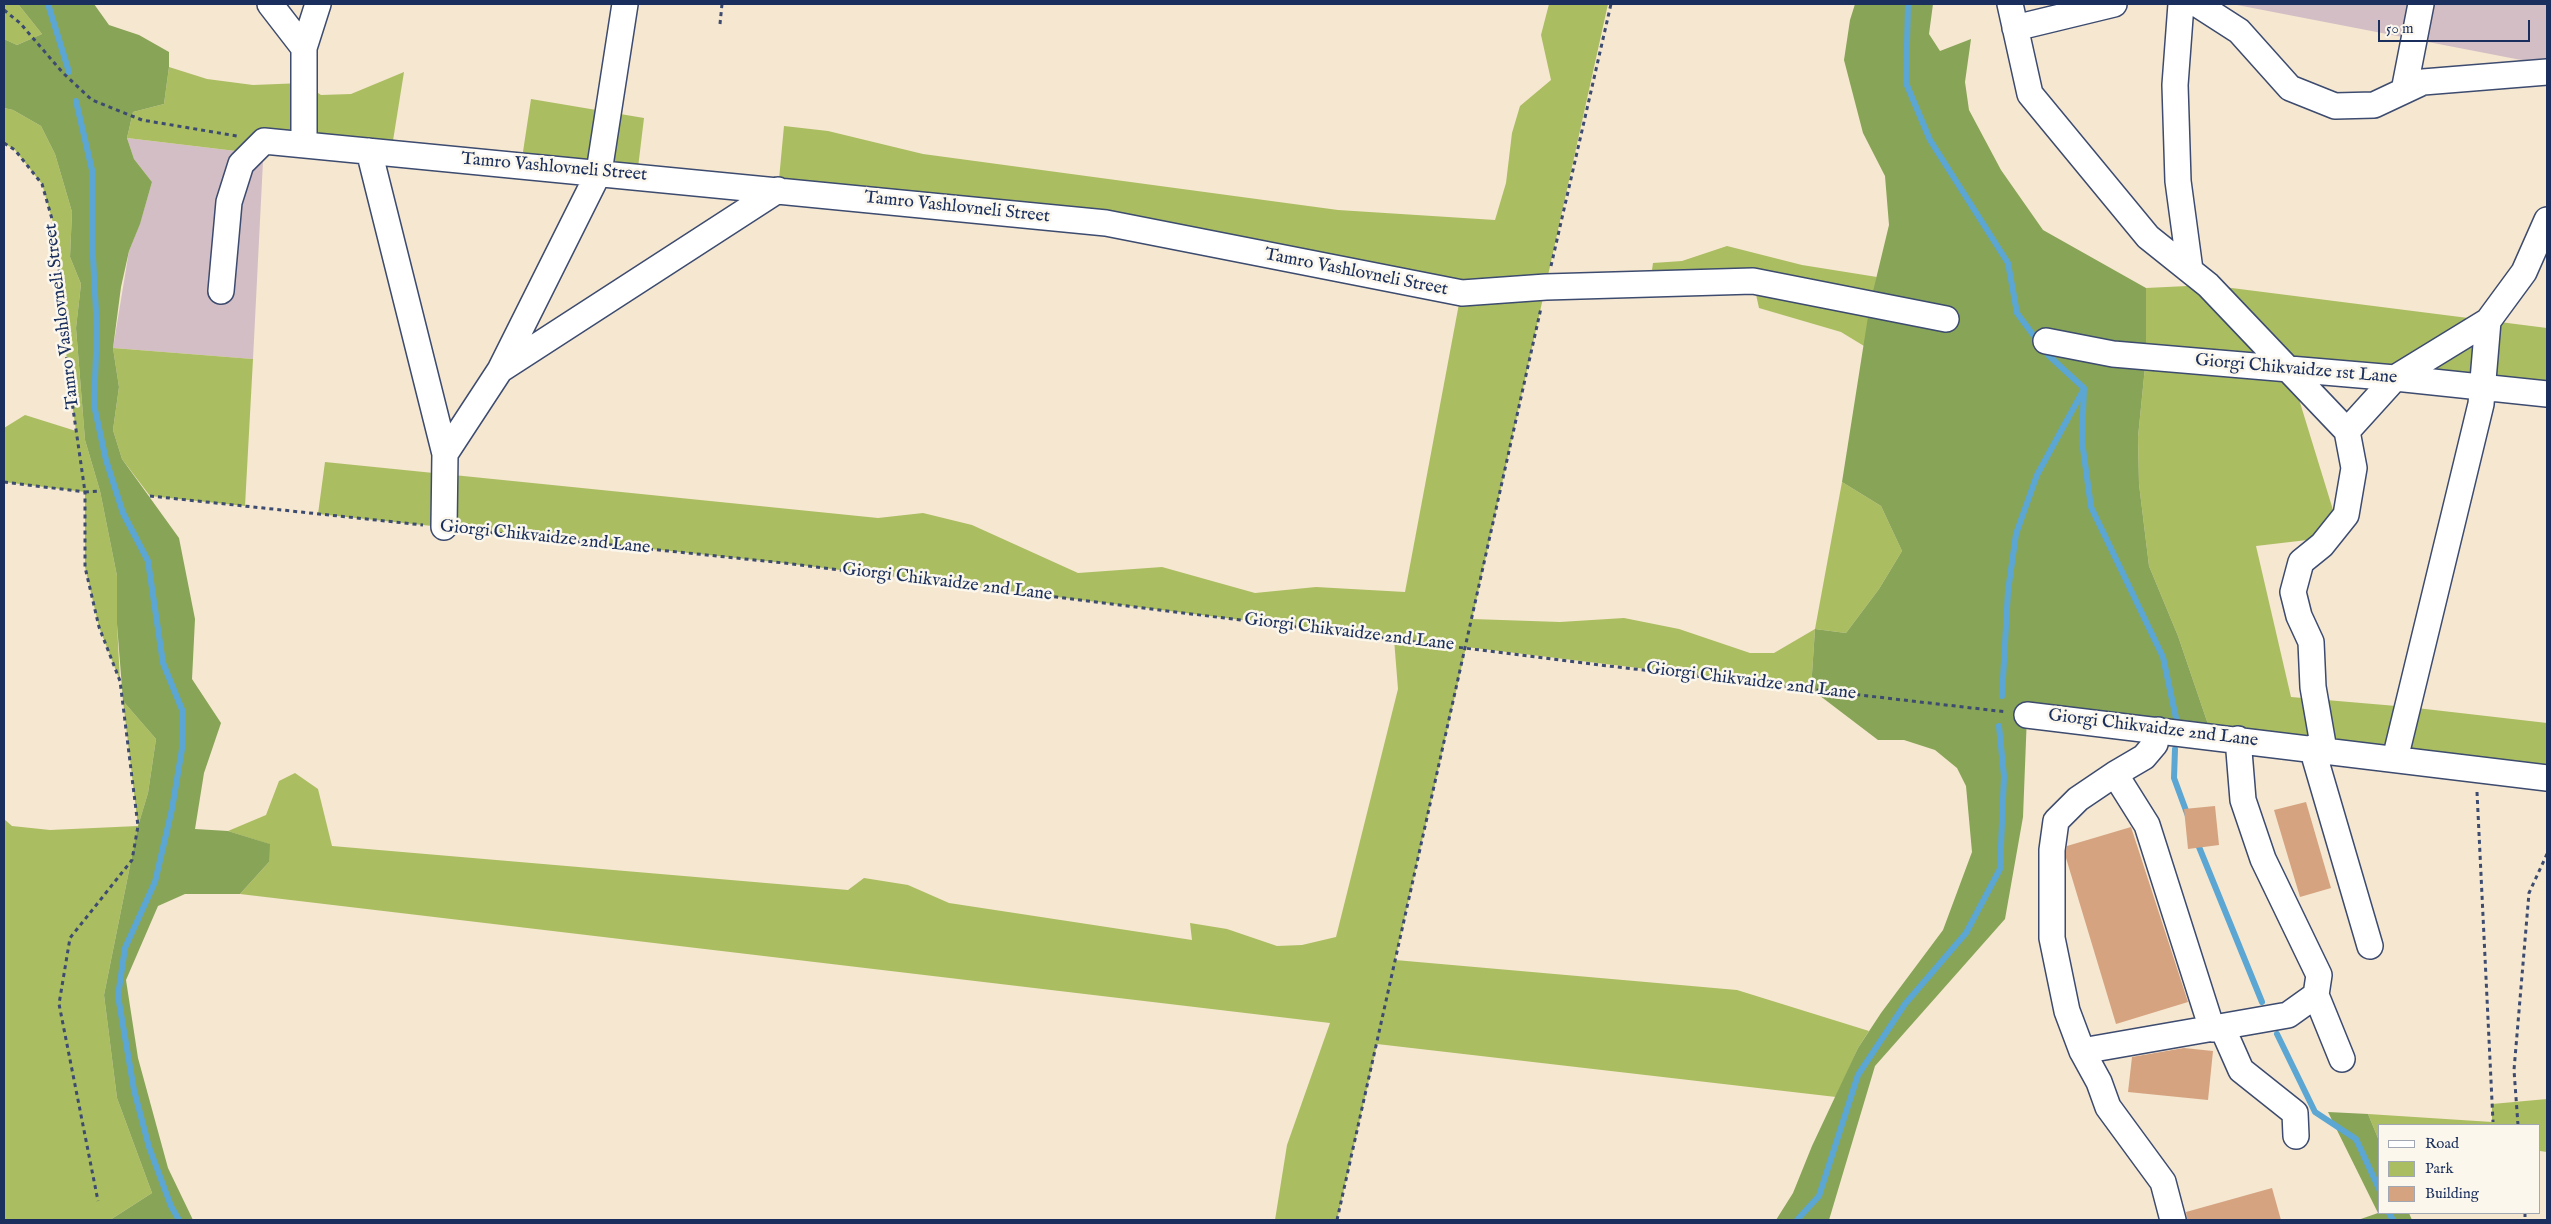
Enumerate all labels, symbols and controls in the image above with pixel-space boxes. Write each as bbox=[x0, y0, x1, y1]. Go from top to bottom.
scale bar bbox=[2381, 10, 2534, 42]
text: 50 m bbox=[2386, 19, 2414, 38]
street label: Tamro Vashlovneli Street bbox=[460, 149, 648, 187]
street label: Tamro Vashlovneli Street bbox=[863, 188, 1051, 228]
street label: Tamro Vashlovneli Street bbox=[41, 222, 85, 410]
street label: Tamro Vashlovneli Street bbox=[1262, 245, 1450, 301]
street label: Giorgi Chikvaidze 1st Lane bbox=[2194, 350, 2398, 390]
street label: Giorgi Chikvaidze 2nd Lane bbox=[439, 516, 651, 560]
street label: Giorgi Chikvaidze 2nd Lane bbox=[841, 559, 1053, 607]
street label: Giorgi Chikvaidze 2nd Lane bbox=[1243, 609, 1455, 657]
street label: Giorgi Chikvaidze 2nd Lane bbox=[1645, 658, 1857, 706]
street label: Giorgi Chikvaidze 2nd Lane bbox=[2047, 705, 2259, 753]
legend bbox=[2378, 1124, 2541, 1214]
text: Road bbox=[2425, 1134, 2459, 1153]
text: Park bbox=[2425, 1159, 2454, 1178]
text: Building bbox=[2425, 1184, 2479, 1203]

